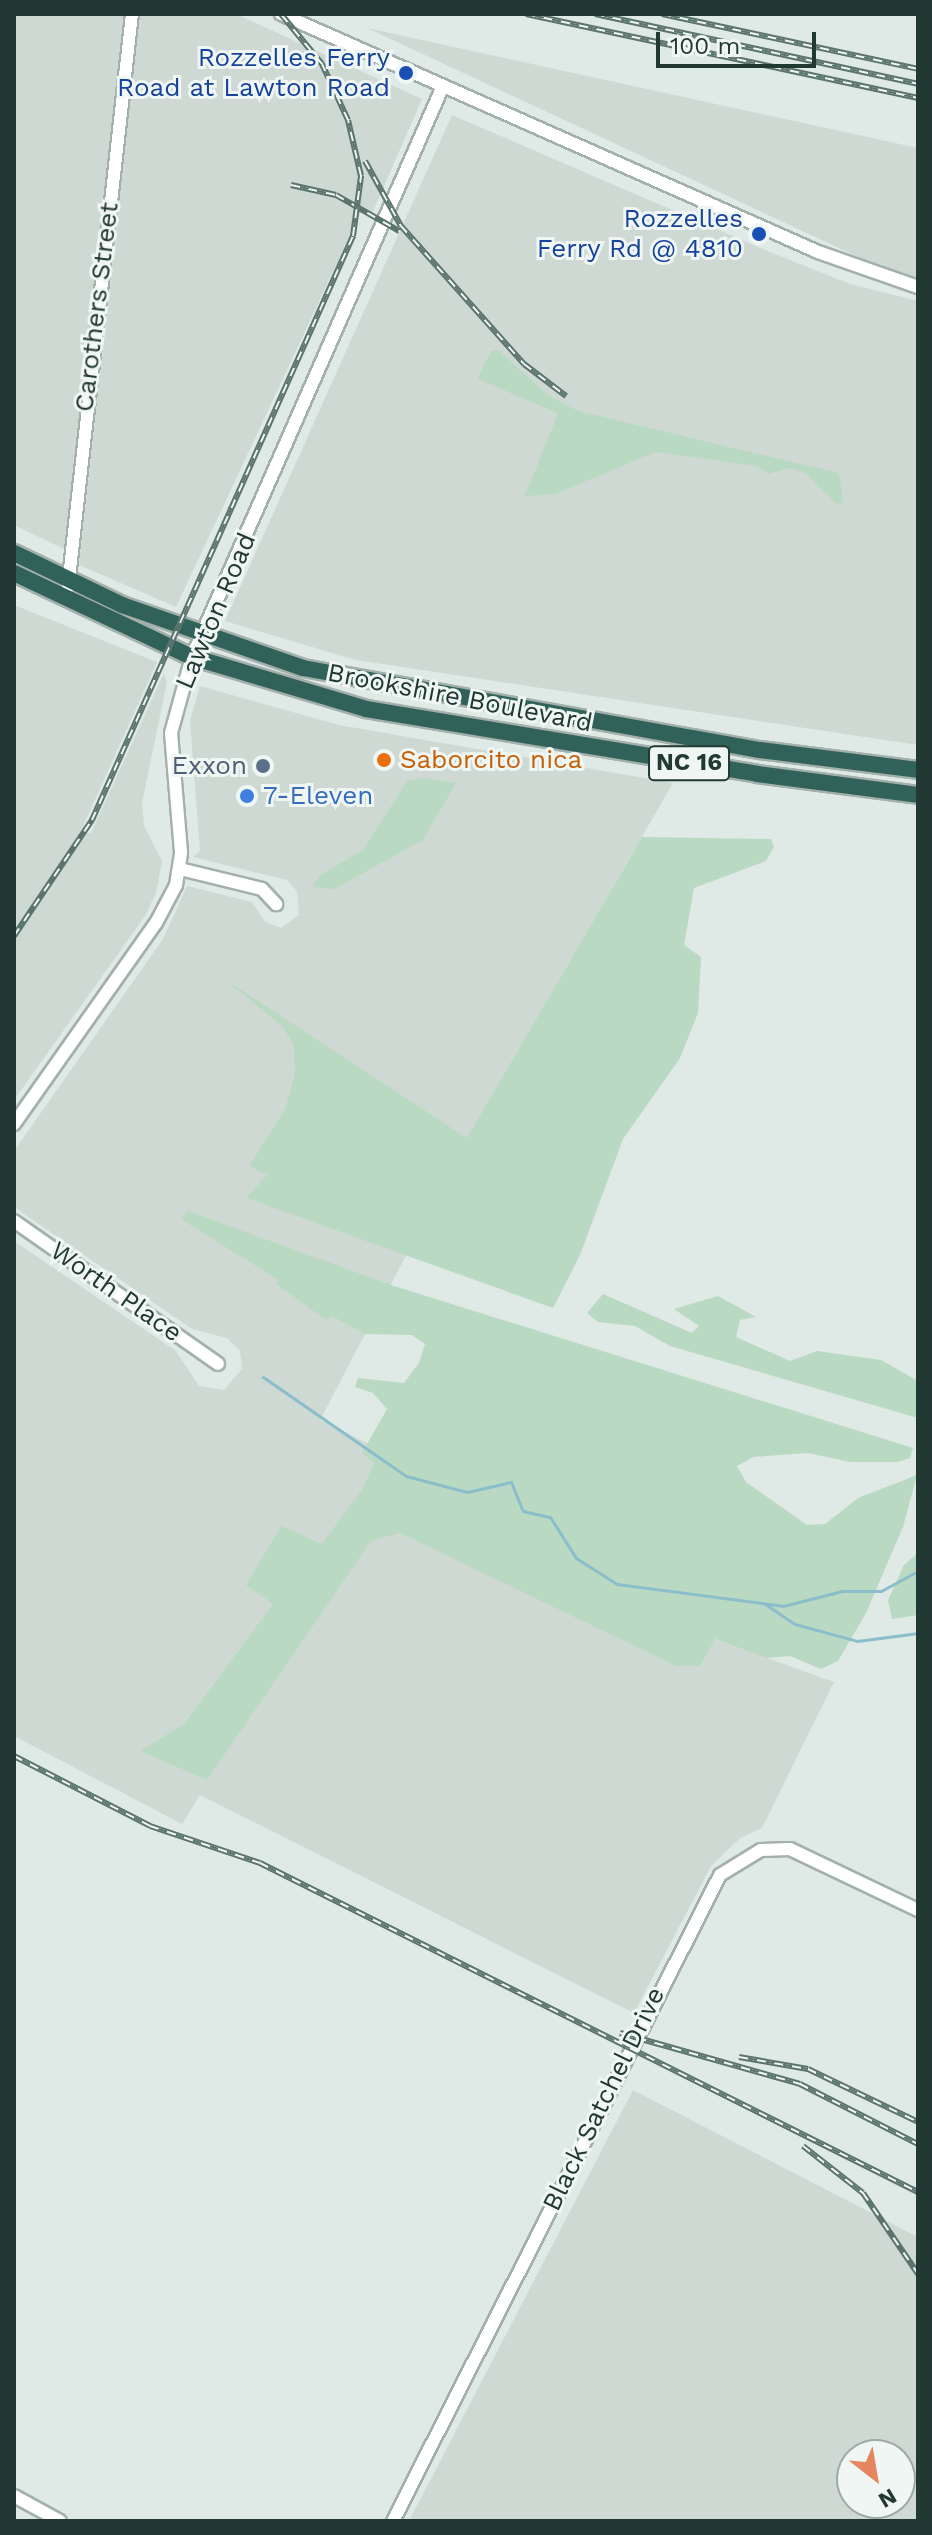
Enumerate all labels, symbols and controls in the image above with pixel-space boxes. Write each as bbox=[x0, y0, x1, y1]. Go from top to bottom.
scale bar bbox=[660, 16, 820, 66]
text: 100 m bbox=[670, 32, 740, 60]
place label: Rozzelles Ferry Road at Lawton Road bbox=[117, 42, 390, 104]
marker: Rozzelles Ferry Road at Lawton Road bbox=[397, 64, 415, 82]
street label: Carothers Street bbox=[69, 200, 125, 414]
place label: Rozzelles Ferry Rd @ 4810 bbox=[536, 203, 743, 264]
marker: Rozzelles Ferry Rd @ 4810 bbox=[750, 225, 768, 243]
street label: Lawton Road bbox=[169, 528, 263, 694]
street label: Brookshire Boulevard bbox=[325, 657, 595, 739]
road number: NC 16 bbox=[647, 743, 731, 783]
place label: Saborcito nica bbox=[400, 744, 582, 776]
place label: Exxon bbox=[172, 750, 247, 782]
marker: Saborcito nica bbox=[375, 751, 393, 769]
marker: Exxon bbox=[254, 757, 272, 775]
place label: 7-Eleven bbox=[263, 780, 373, 812]
marker: 7-Eleven bbox=[238, 787, 256, 805]
street label: Worth Place bbox=[44, 1235, 188, 1349]
street label: Black Satchel Drive bbox=[536, 1981, 672, 2217]
north arrow bbox=[836, 2439, 916, 2519]
text: N bbox=[874, 2483, 901, 2513]

